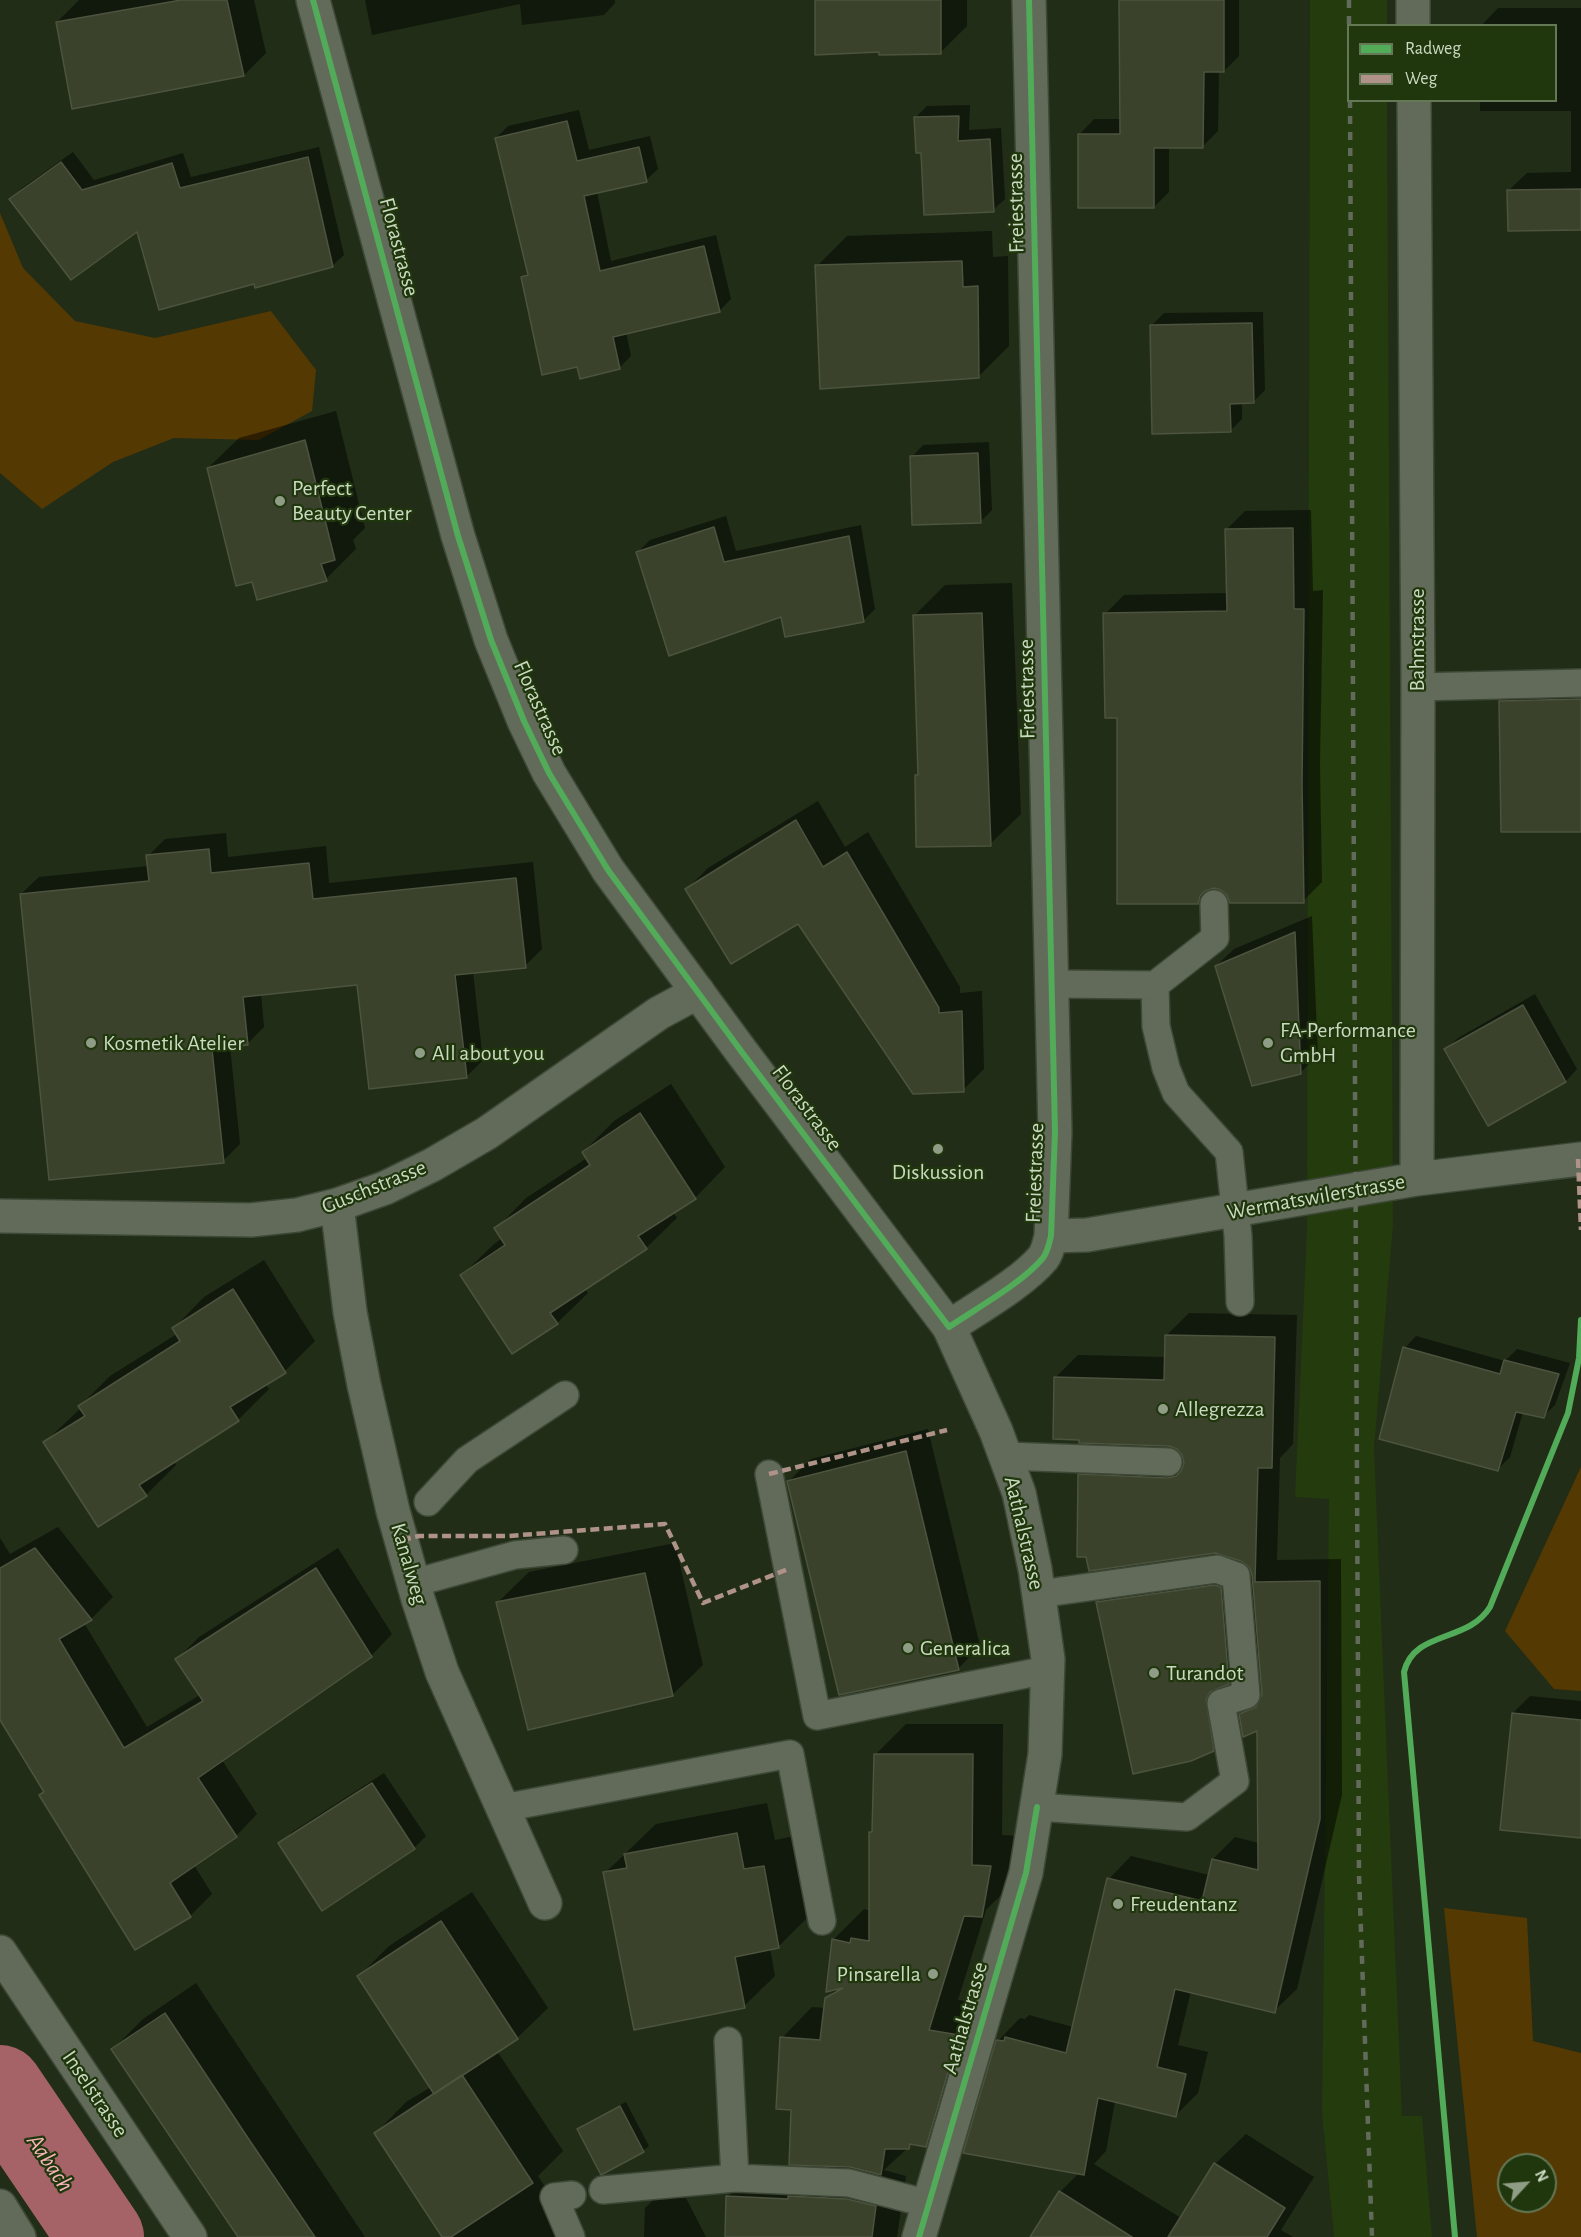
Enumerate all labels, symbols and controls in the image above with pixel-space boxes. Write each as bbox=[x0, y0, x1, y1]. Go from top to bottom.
legend bbox=[1347, 24, 1557, 102]
text: Radweg bbox=[1405, 40, 1461, 58]
text: Weg bbox=[1405, 70, 1437, 88]
street label: Freiestrasse bbox=[1002, 153, 1030, 253]
street label: Florastrasse bbox=[373, 195, 425, 299]
place label: Perfect Beauty Center bbox=[292, 475, 412, 526]
marker: Perfect Beauty Center bbox=[273, 494, 287, 508]
street label: Bahnstrasse bbox=[1404, 588, 1430, 692]
street label: Freiestrasse bbox=[1013, 639, 1041, 739]
street label: Florastrasse bbox=[507, 656, 573, 760]
place label: FA-Performance GmbH bbox=[1280, 1017, 1416, 1068]
place label: Kosmetik Atelier bbox=[103, 1030, 244, 1056]
marker: Kosmetik Atelier bbox=[84, 1036, 98, 1050]
marker: FA-Performance GmbH bbox=[1261, 1036, 1275, 1050]
place label: All about you bbox=[432, 1040, 544, 1066]
marker: All about you bbox=[413, 1046, 427, 1060]
street label: Florastrasse bbox=[766, 1060, 848, 1156]
street label: Freiestrasse bbox=[1020, 1123, 1050, 1223]
marker: Diskussion bbox=[931, 1142, 945, 1156]
street label: Guschstrasse bbox=[318, 1154, 430, 1220]
place label: Diskussion bbox=[892, 1159, 984, 1185]
street label: Wermatswilerstrasse bbox=[1225, 1168, 1407, 1226]
place label: Allegrezza bbox=[1175, 1396, 1265, 1422]
marker: Allegrezza bbox=[1156, 1402, 1170, 1416]
street label: Aathalstrasse bbox=[998, 1474, 1050, 1592]
street label: Kanalweg bbox=[385, 1520, 433, 1608]
place label: Generalica bbox=[920, 1635, 1011, 1661]
marker: Generalica bbox=[901, 1641, 915, 1655]
place label: Turandot bbox=[1166, 1660, 1244, 1686]
marker: Turandot bbox=[1147, 1666, 1161, 1680]
place label: Freudentanz bbox=[1130, 1891, 1237, 1917]
marker: Freudentanz bbox=[1111, 1897, 1125, 1911]
street label: Aathalstrasse bbox=[936, 1959, 994, 2077]
place label: Pinsarella bbox=[837, 1961, 921, 1987]
marker: Pinsarella bbox=[926, 1967, 940, 1981]
street label: Inselstrasse bbox=[56, 2045, 134, 2143]
water label: Aabach bbox=[20, 2129, 80, 2197]
north arrow bbox=[1497, 2153, 1557, 2213]
text: N bbox=[1532, 2167, 1551, 2184]

